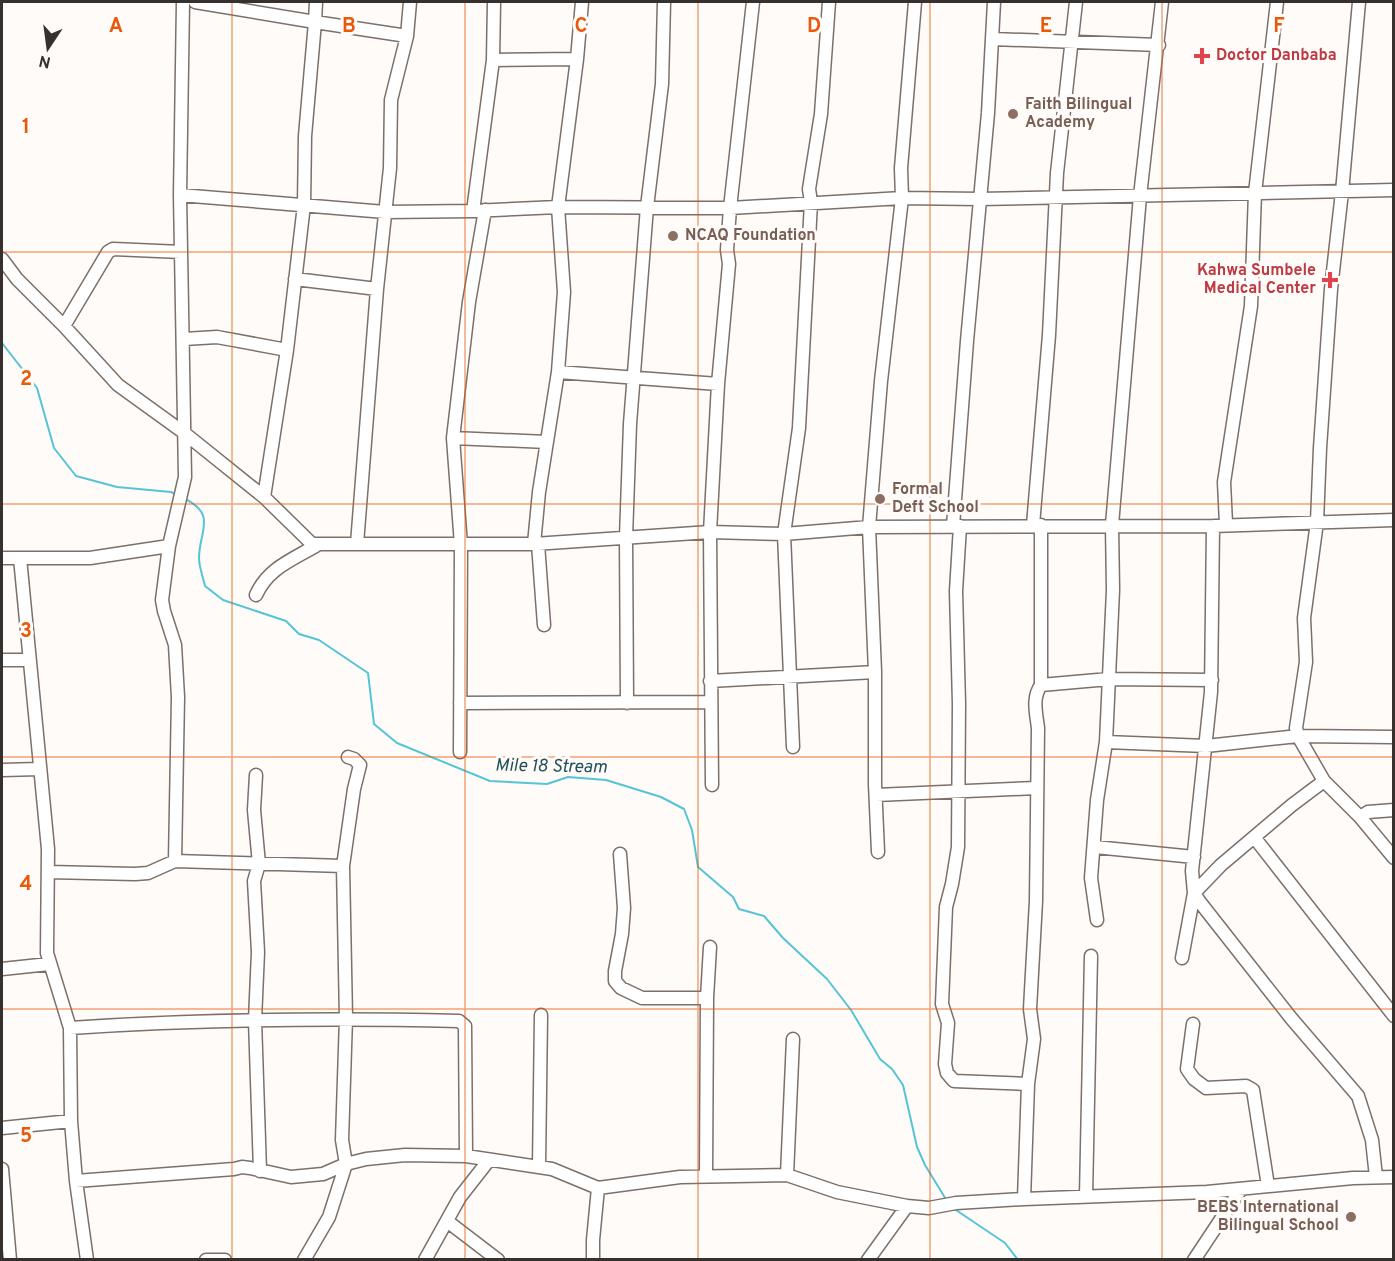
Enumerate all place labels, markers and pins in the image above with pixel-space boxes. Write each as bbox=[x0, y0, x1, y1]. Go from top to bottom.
place label: Doctor Danbaba bbox=[1216, 46, 1337, 66]
marker: Doctor Danbaba bbox=[1193, 47, 1211, 65]
place label: Faith Bilingual Academy bbox=[1025, 95, 1132, 133]
marker: Faith Bilingual Academy bbox=[1006, 107, 1020, 121]
place label: NCAQ Foundation bbox=[685, 226, 816, 246]
marker: NCAQ Foundation bbox=[666, 229, 680, 243]
place label: Kahwa Sumbele Medical Center bbox=[1197, 261, 1316, 299]
marker: Kahwa Sumbele Medical Center bbox=[1321, 271, 1339, 289]
place label: Formal Deft School bbox=[892, 480, 979, 518]
marker: Formal Deft School bbox=[873, 492, 887, 506]
place label: BEBS International Bilingual School bbox=[1197, 1198, 1339, 1236]
marker: BEBS International Bilingual School bbox=[1344, 1210, 1358, 1224]

